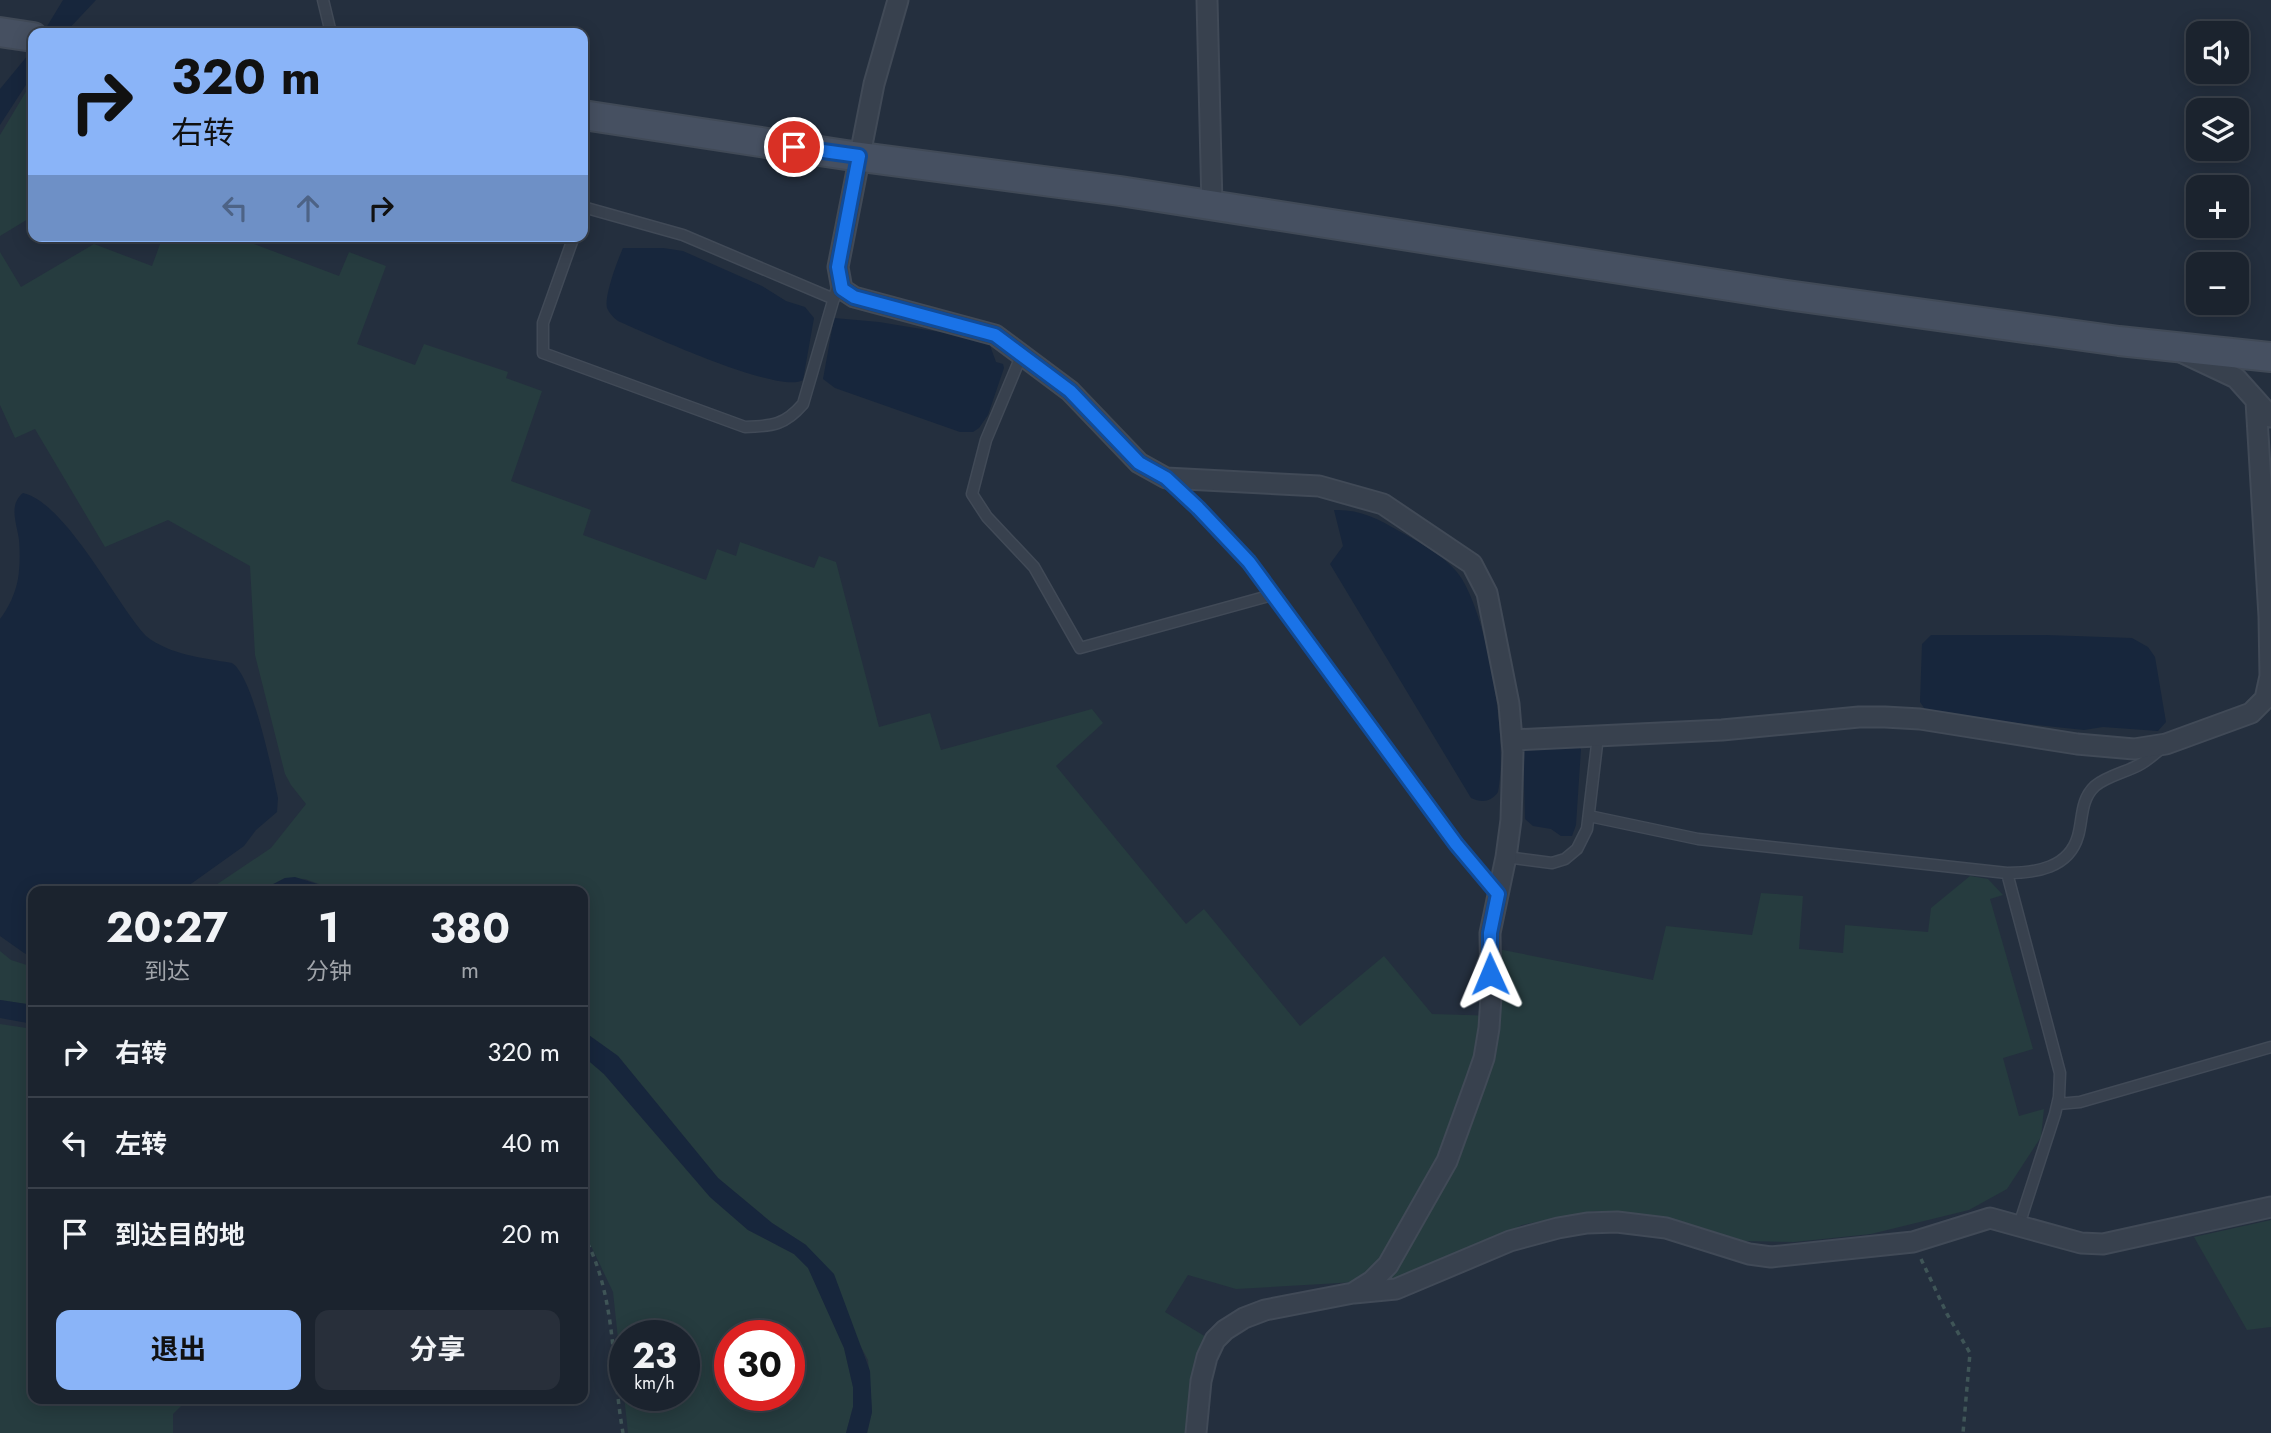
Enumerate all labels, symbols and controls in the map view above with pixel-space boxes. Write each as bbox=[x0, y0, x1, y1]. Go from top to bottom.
map controls bbox=[2186, 21, 2249, 315]
button: sound bbox=[2186, 21, 2249, 84]
text: 320 m bbox=[171, 42, 321, 112]
icon: right bbox=[56, 56, 147, 147]
button: layers bbox=[2186, 98, 2249, 161]
text: 右转 bbox=[171, 110, 235, 156]
pin bbox=[764, 117, 824, 177]
icon: arrive bbox=[775, 128, 813, 166]
button: + bbox=[2186, 175, 2249, 238]
icon: left bbox=[216, 189, 254, 227]
icon: ahead bbox=[289, 189, 327, 227]
icon: right bbox=[362, 189, 400, 227]
button: − bbox=[2186, 252, 2249, 315]
text: 20:27 bbox=[106, 897, 228, 958]
text: 1 bbox=[318, 897, 339, 958]
text: 380 bbox=[430, 898, 510, 959]
position arrow bbox=[1453, 937, 1527, 1011]
text: m bbox=[461, 953, 479, 987]
text: 到达 bbox=[144, 954, 190, 988]
text: 分钟 bbox=[306, 954, 352, 988]
icon: right bbox=[56, 1033, 94, 1071]
text: 320 m bbox=[487, 1033, 560, 1071]
text: 右转 bbox=[115, 1034, 167, 1072]
icon: left bbox=[56, 1124, 94, 1162]
text: 40 m bbox=[501, 1124, 560, 1162]
text: 左转 bbox=[115, 1125, 167, 1163]
icon: arrive bbox=[56, 1215, 94, 1253]
text: 20 m bbox=[502, 1215, 560, 1253]
text: 到达目的地 bbox=[115, 1216, 245, 1254]
button: 退出 bbox=[56, 1310, 301, 1390]
button: 分享 bbox=[315, 1310, 560, 1390]
speed limit sign: 30 bbox=[714, 1320, 805, 1411]
text: 23 bbox=[632, 1331, 677, 1381]
text: km/h bbox=[634, 1370, 675, 1396]

